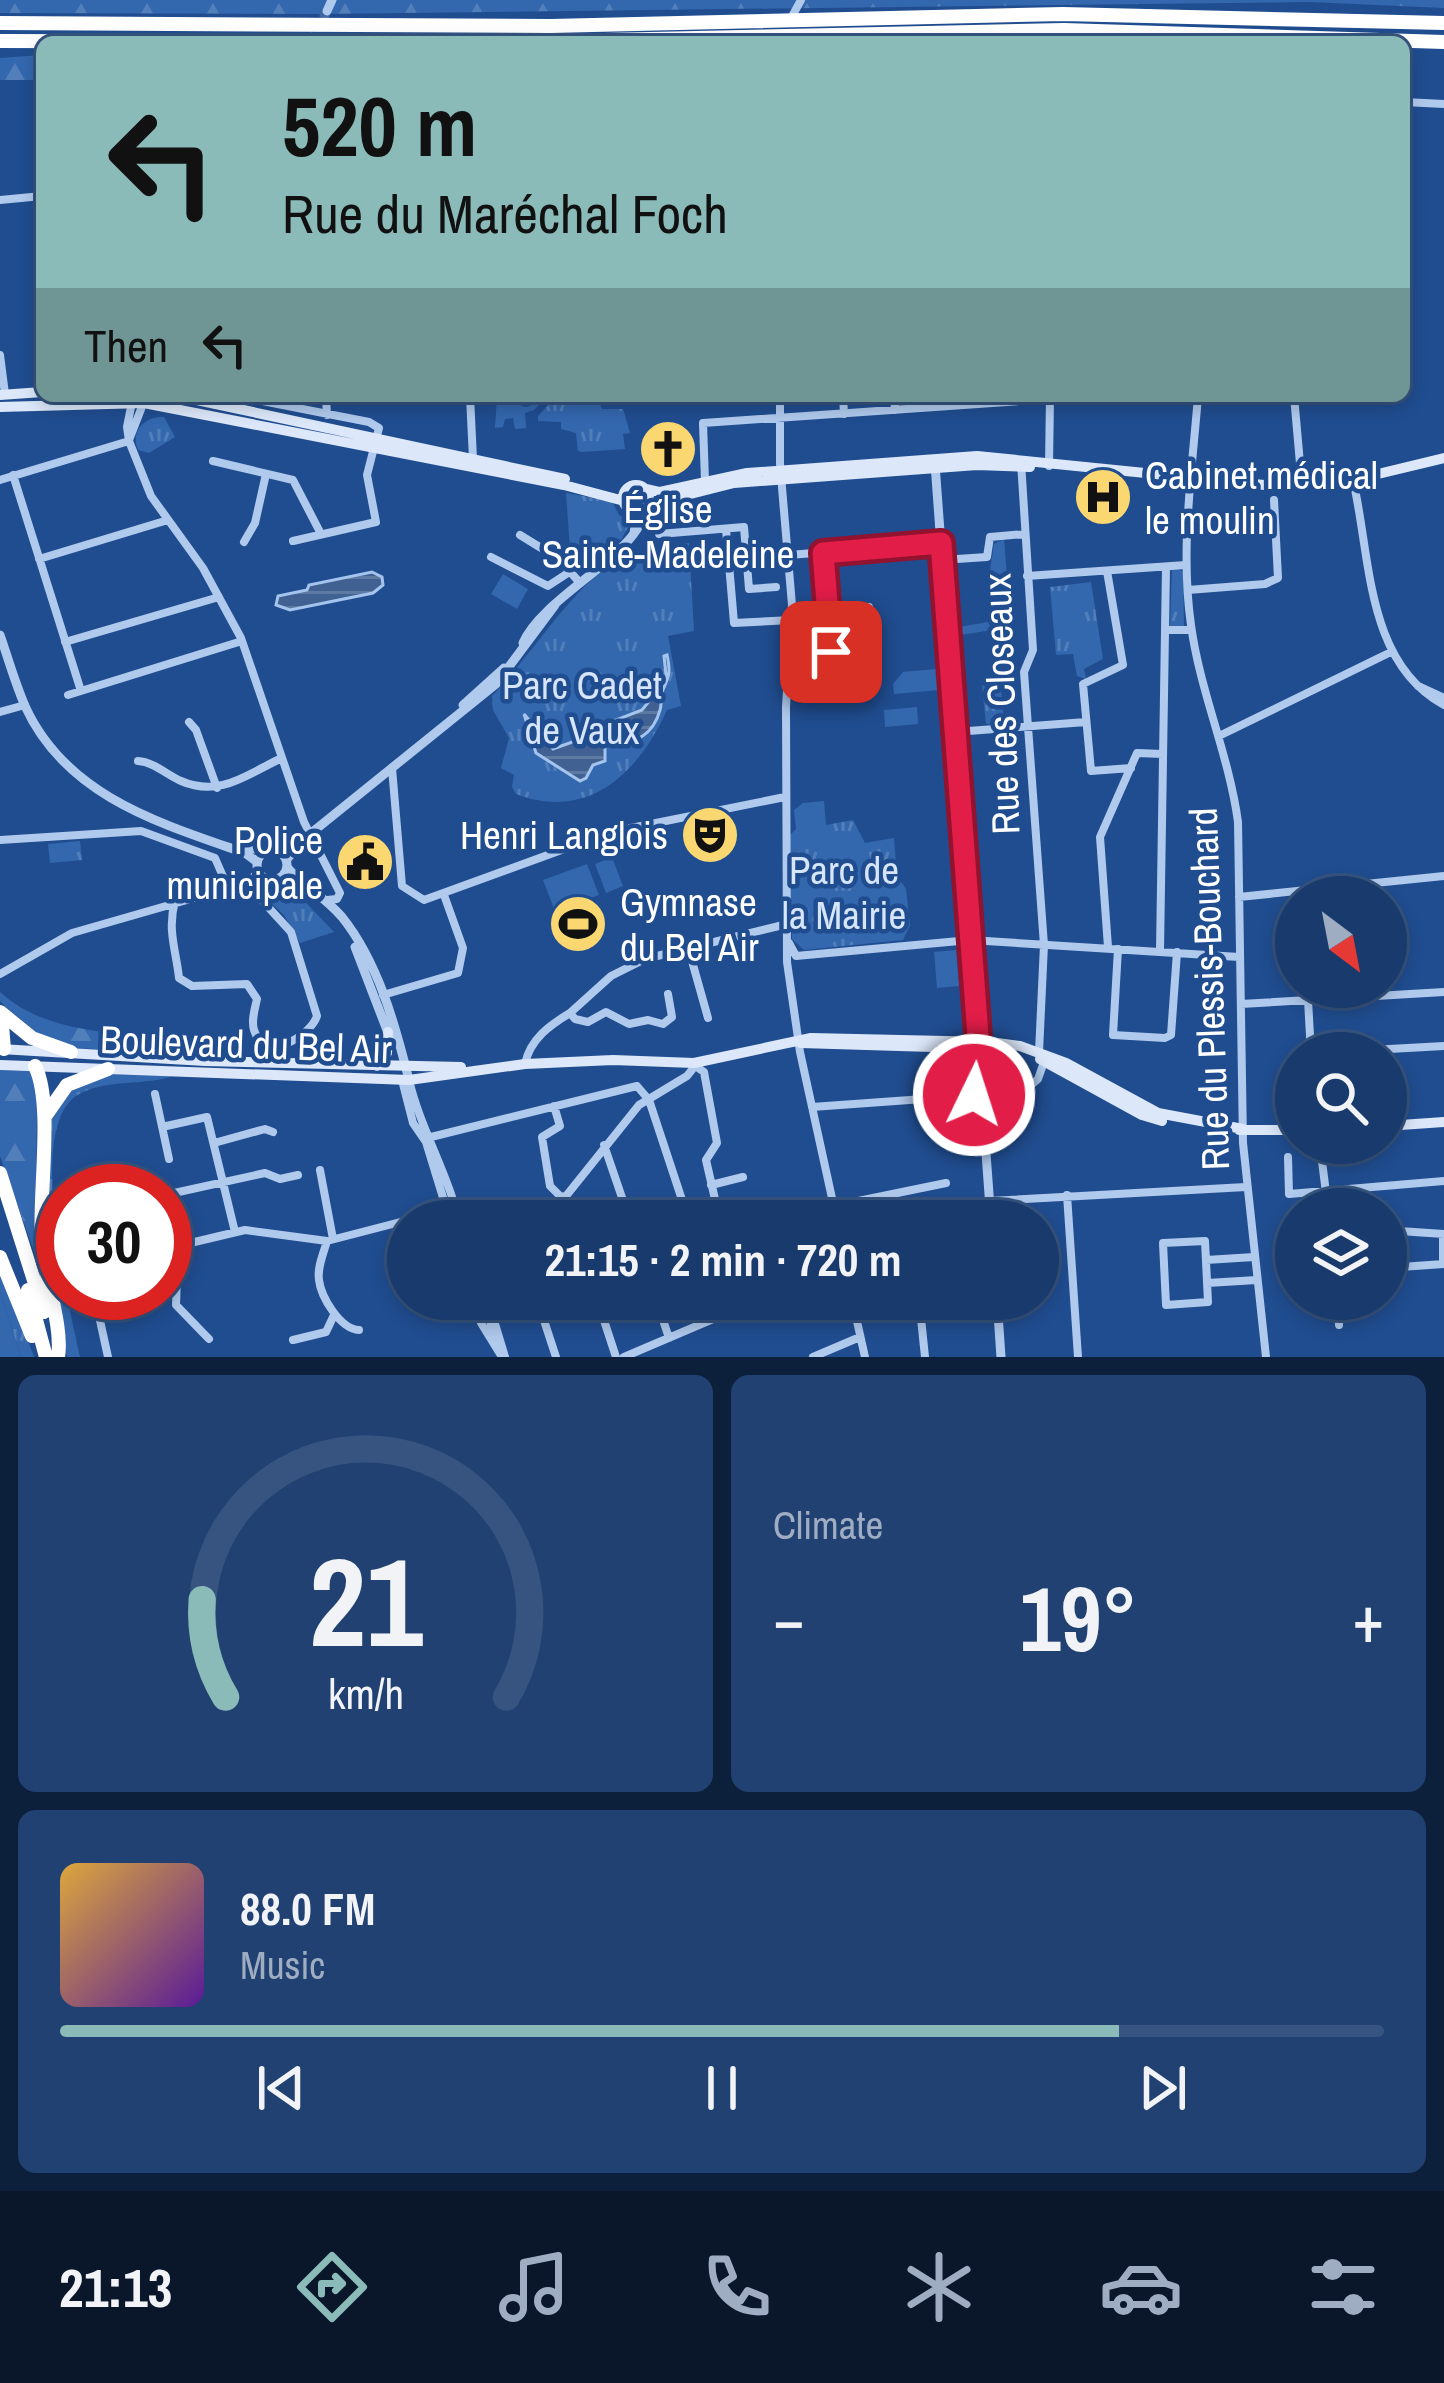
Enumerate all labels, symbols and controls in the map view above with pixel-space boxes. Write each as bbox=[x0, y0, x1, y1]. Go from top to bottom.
text: 520 m bbox=[282, 69, 477, 182]
icon: left bbox=[84, 84, 240, 240]
text: Rue du Maréchal Foch bbox=[282, 177, 728, 250]
icon: left bbox=[192, 312, 258, 378]
text: Then bbox=[84, 315, 168, 376]
church icon: Église Sainte-Madeleine bbox=[637, 418, 699, 480]
place label: Cabinet médical le moulin bbox=[1145, 449, 1378, 546]
hospital icon: Cabinet médical le moulin bbox=[1072, 466, 1134, 528]
place label: Église Sainte-Madeleine bbox=[542, 483, 794, 580]
street label: Rue des Closeaux bbox=[970, 573, 1032, 835]
pin bbox=[780, 601, 882, 703]
icon: arrive bbox=[798, 619, 864, 685]
park label: Parc Cadet de Vaux bbox=[502, 659, 662, 756]
theatre icon: Henri Langlois bbox=[679, 804, 741, 866]
street label: Rue du Plessis-Bouchard bbox=[1177, 807, 1241, 1171]
place label: Henri Langlois bbox=[460, 809, 668, 861]
place label: Police municipale bbox=[167, 814, 323, 911]
public building icon: Police municipale bbox=[334, 831, 396, 893]
park label: Parc de la Mairie bbox=[782, 844, 906, 941]
place label: Gymnase du Bel Air bbox=[620, 876, 759, 973]
north arrow bbox=[1275, 876, 1407, 1008]
map controls bbox=[1275, 876, 1407, 1320]
sports icon: Gymnase du Bel Air bbox=[547, 893, 609, 955]
street label: Boulevard du Bel Air bbox=[99, 1013, 393, 1075]
position arrow bbox=[911, 1032, 1037, 1158]
button: search bbox=[1275, 1032, 1407, 1164]
speed limit sign: 30 bbox=[36, 1164, 192, 1320]
button: layers bbox=[1275, 1188, 1407, 1320]
text: 21:15 · 2 min · 720 m bbox=[545, 1229, 901, 1290]
text: Climate bbox=[773, 1499, 883, 1551]
text: 21 bbox=[309, 1517, 422, 1685]
text: 19° bbox=[1019, 1558, 1138, 1679]
text: − bbox=[773, 1574, 805, 1663]
text: + bbox=[1352, 1574, 1384, 1663]
text: km/h bbox=[327, 1664, 404, 1721]
text: 88.0 FM bbox=[240, 1878, 375, 1939]
text: Music bbox=[240, 1939, 325, 1991]
icon: previous bbox=[248, 2055, 314, 2121]
icon: pause bbox=[689, 2055, 755, 2121]
icon: next bbox=[1130, 2055, 1196, 2121]
icon: directions bbox=[290, 2245, 374, 2329]
icon: music bbox=[492, 2245, 576, 2329]
icon: phone bbox=[695, 2245, 779, 2329]
icon: climate bbox=[897, 2245, 981, 2329]
icon: car bbox=[1099, 2245, 1183, 2329]
icon: filters bbox=[1301, 2245, 1385, 2329]
text: 21:13 bbox=[59, 2251, 172, 2324]

